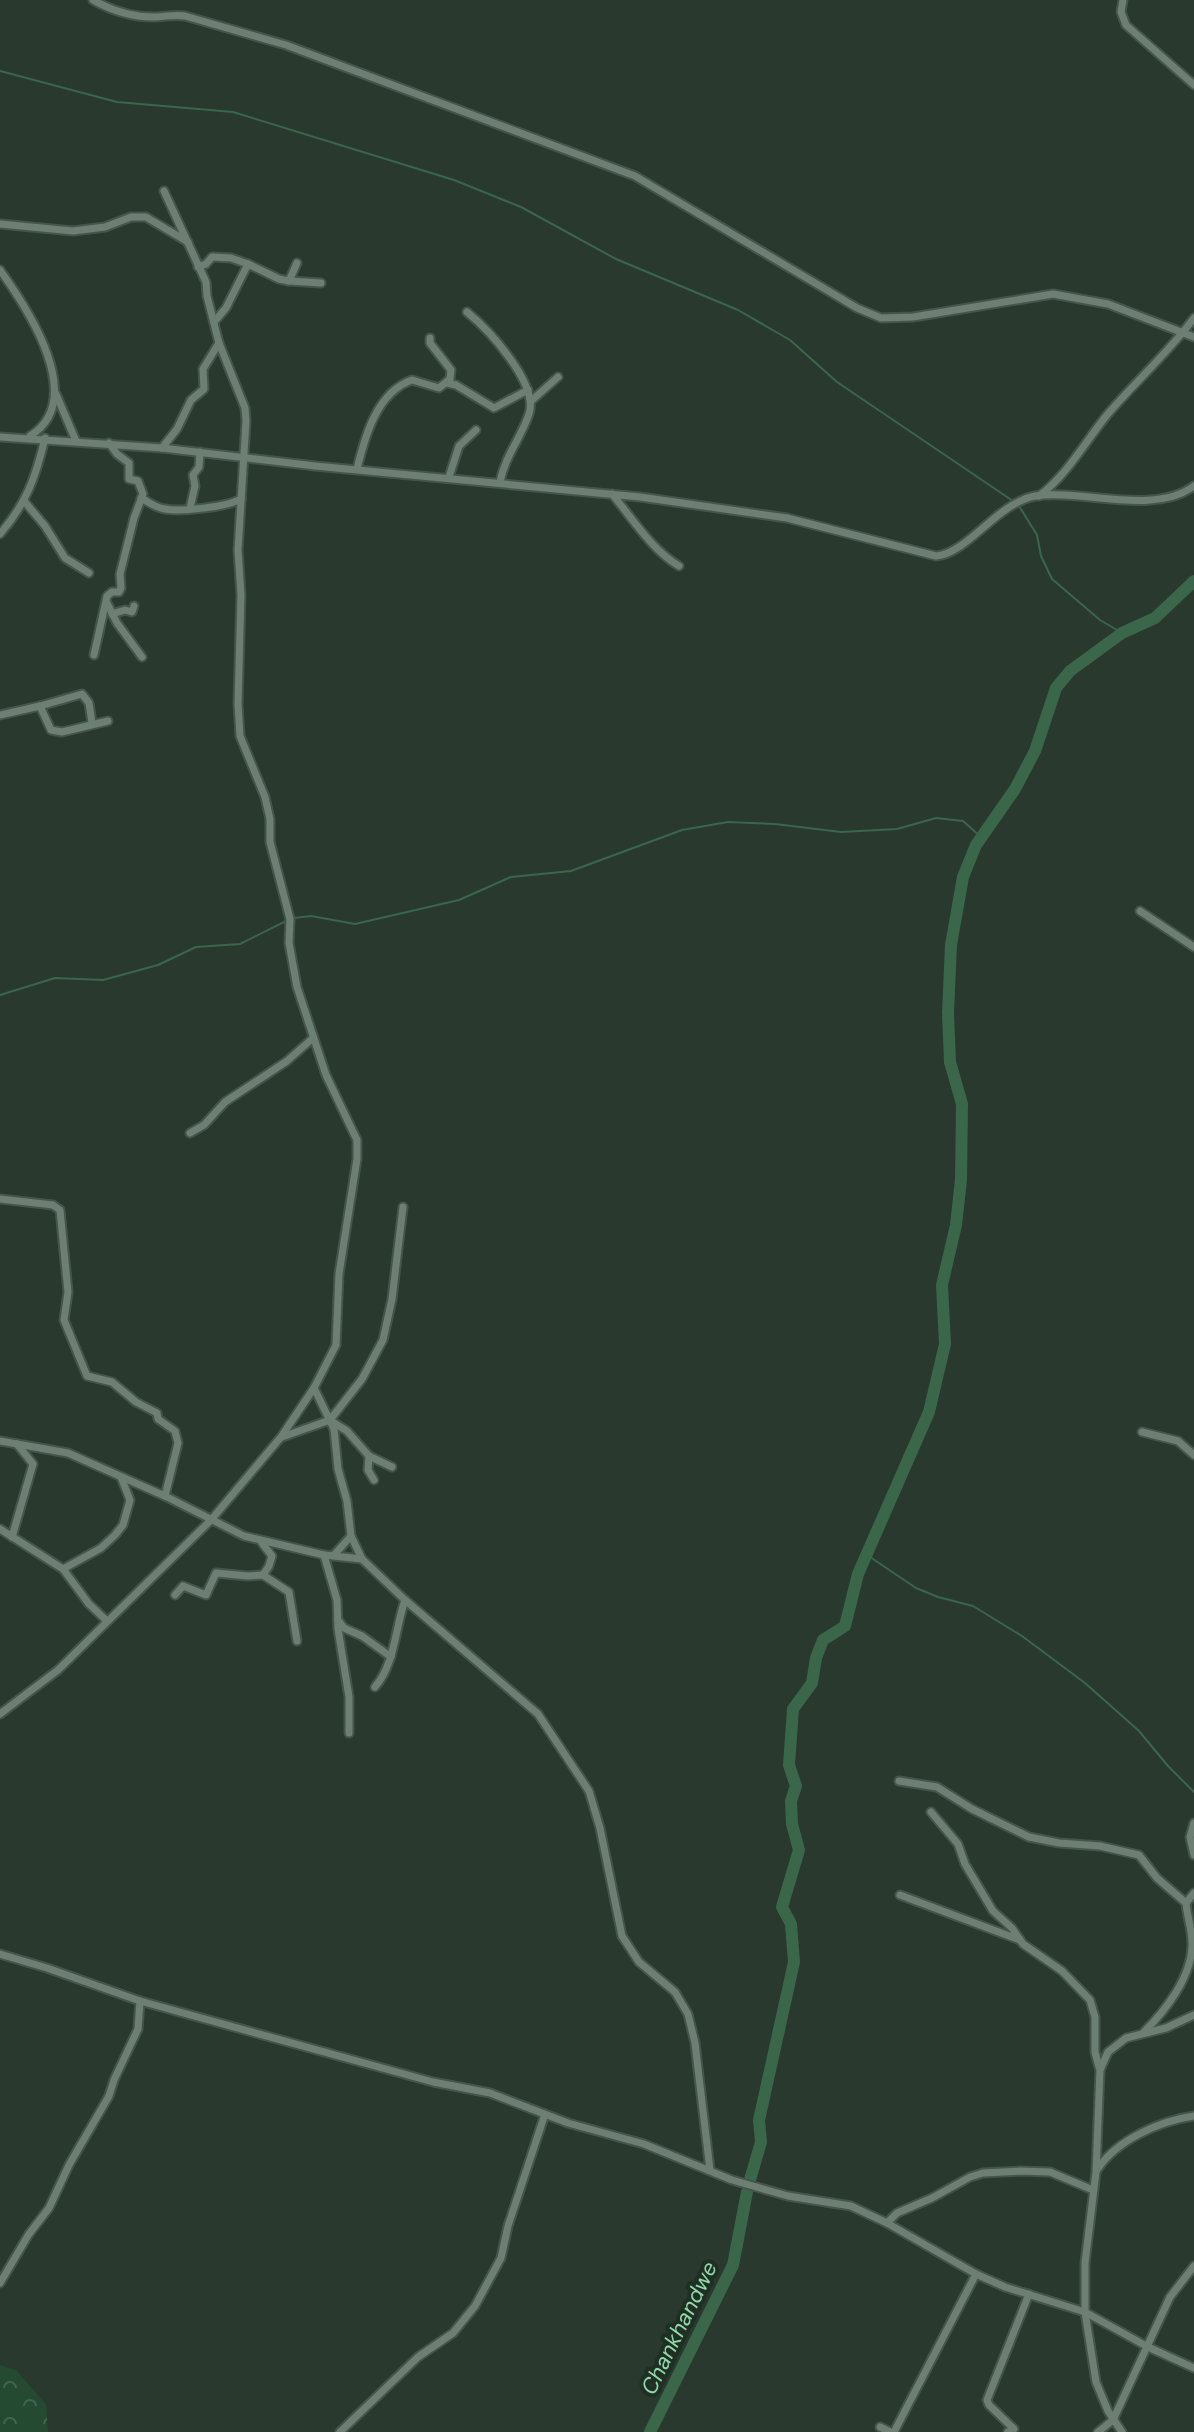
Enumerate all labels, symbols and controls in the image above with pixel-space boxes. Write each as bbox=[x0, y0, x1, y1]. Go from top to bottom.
water label: Chankhandwe bbox=[634, 2257, 724, 2399]

